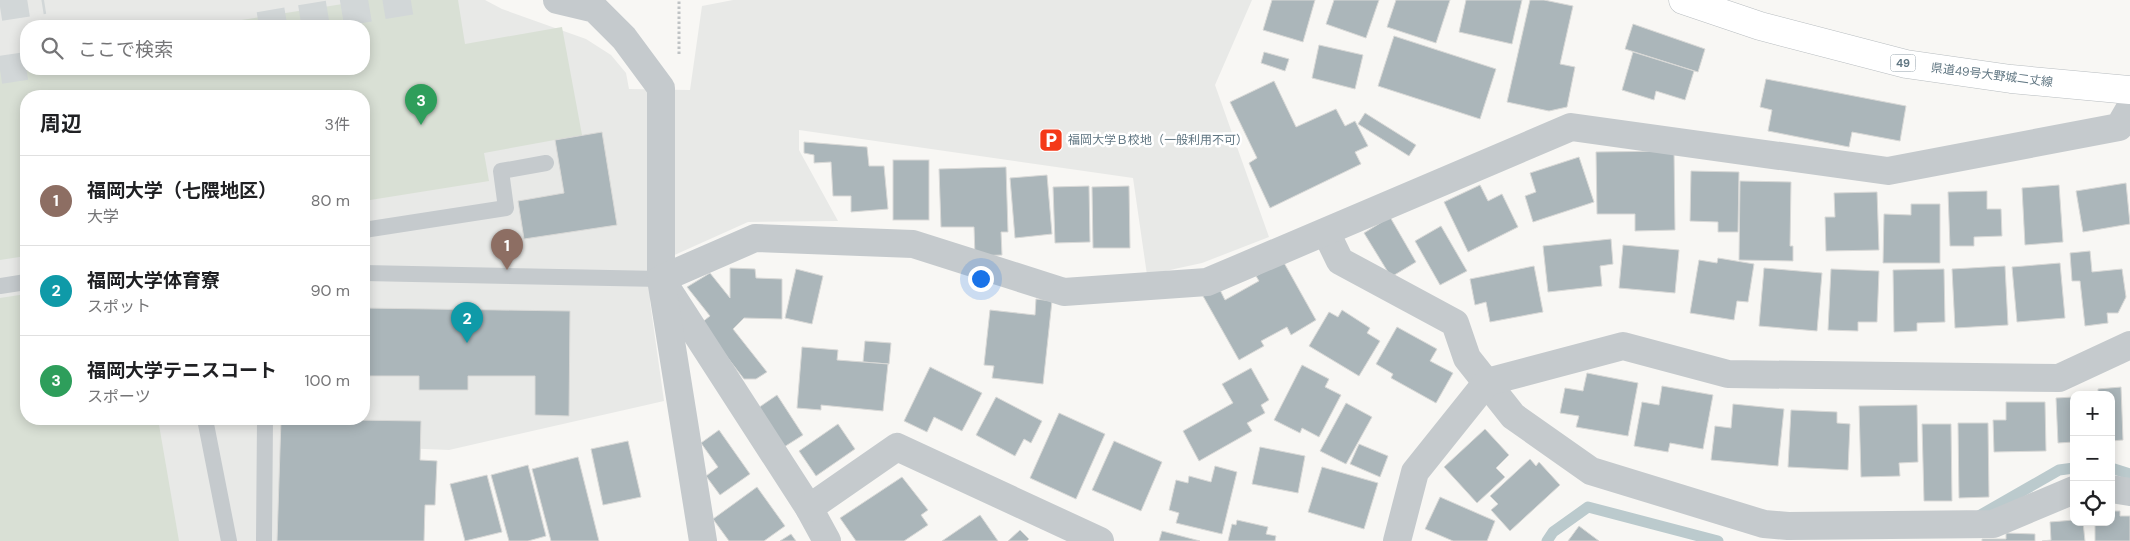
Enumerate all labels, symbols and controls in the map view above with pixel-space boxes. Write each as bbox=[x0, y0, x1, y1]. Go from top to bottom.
search box bbox=[20, 20, 370, 75]
icon: search bbox=[38, 34, 66, 62]
text: ここで検索 bbox=[78, 37, 173, 62]
road number: 49 bbox=[1890, 54, 1916, 72]
street label: 県道49号大野城二丈線 bbox=[1930, 60, 2054, 90]
pin: 3 bbox=[405, 84, 437, 125]
text: 周辺 bbox=[40, 110, 82, 138]
text: 3件 bbox=[325, 114, 350, 135]
parking icon: 福岡大学Ｂ校地（一般利用不可） bbox=[1038, 127, 1064, 153]
place label: 福岡大学Ｂ校地（一般利用不可） bbox=[1068, 132, 1248, 148]
text: 福岡大学（七隈地区） bbox=[87, 178, 277, 203]
text: 1 bbox=[53, 190, 59, 211]
text: 80 m bbox=[311, 190, 350, 211]
text: 大学 bbox=[87, 206, 119, 227]
pin: 1 bbox=[491, 229, 523, 270]
your location bbox=[968, 266, 994, 292]
text: 福岡大学体育寮 bbox=[87, 268, 220, 293]
text: 2 bbox=[51, 280, 61, 301]
text: 90 m bbox=[310, 280, 350, 301]
text: スポット bbox=[87, 296, 151, 317]
pin: 2 bbox=[451, 302, 483, 343]
text: 福岡大学テニスコート bbox=[87, 358, 277, 383]
text: 3 bbox=[51, 370, 61, 391]
text: 100 m bbox=[305, 370, 350, 391]
text: スポーツ bbox=[87, 386, 151, 407]
map controls bbox=[2070, 391, 2115, 526]
button: + bbox=[2070, 391, 2115, 436]
button: − bbox=[2070, 436, 2115, 481]
button: locate bbox=[2070, 481, 2115, 526]

